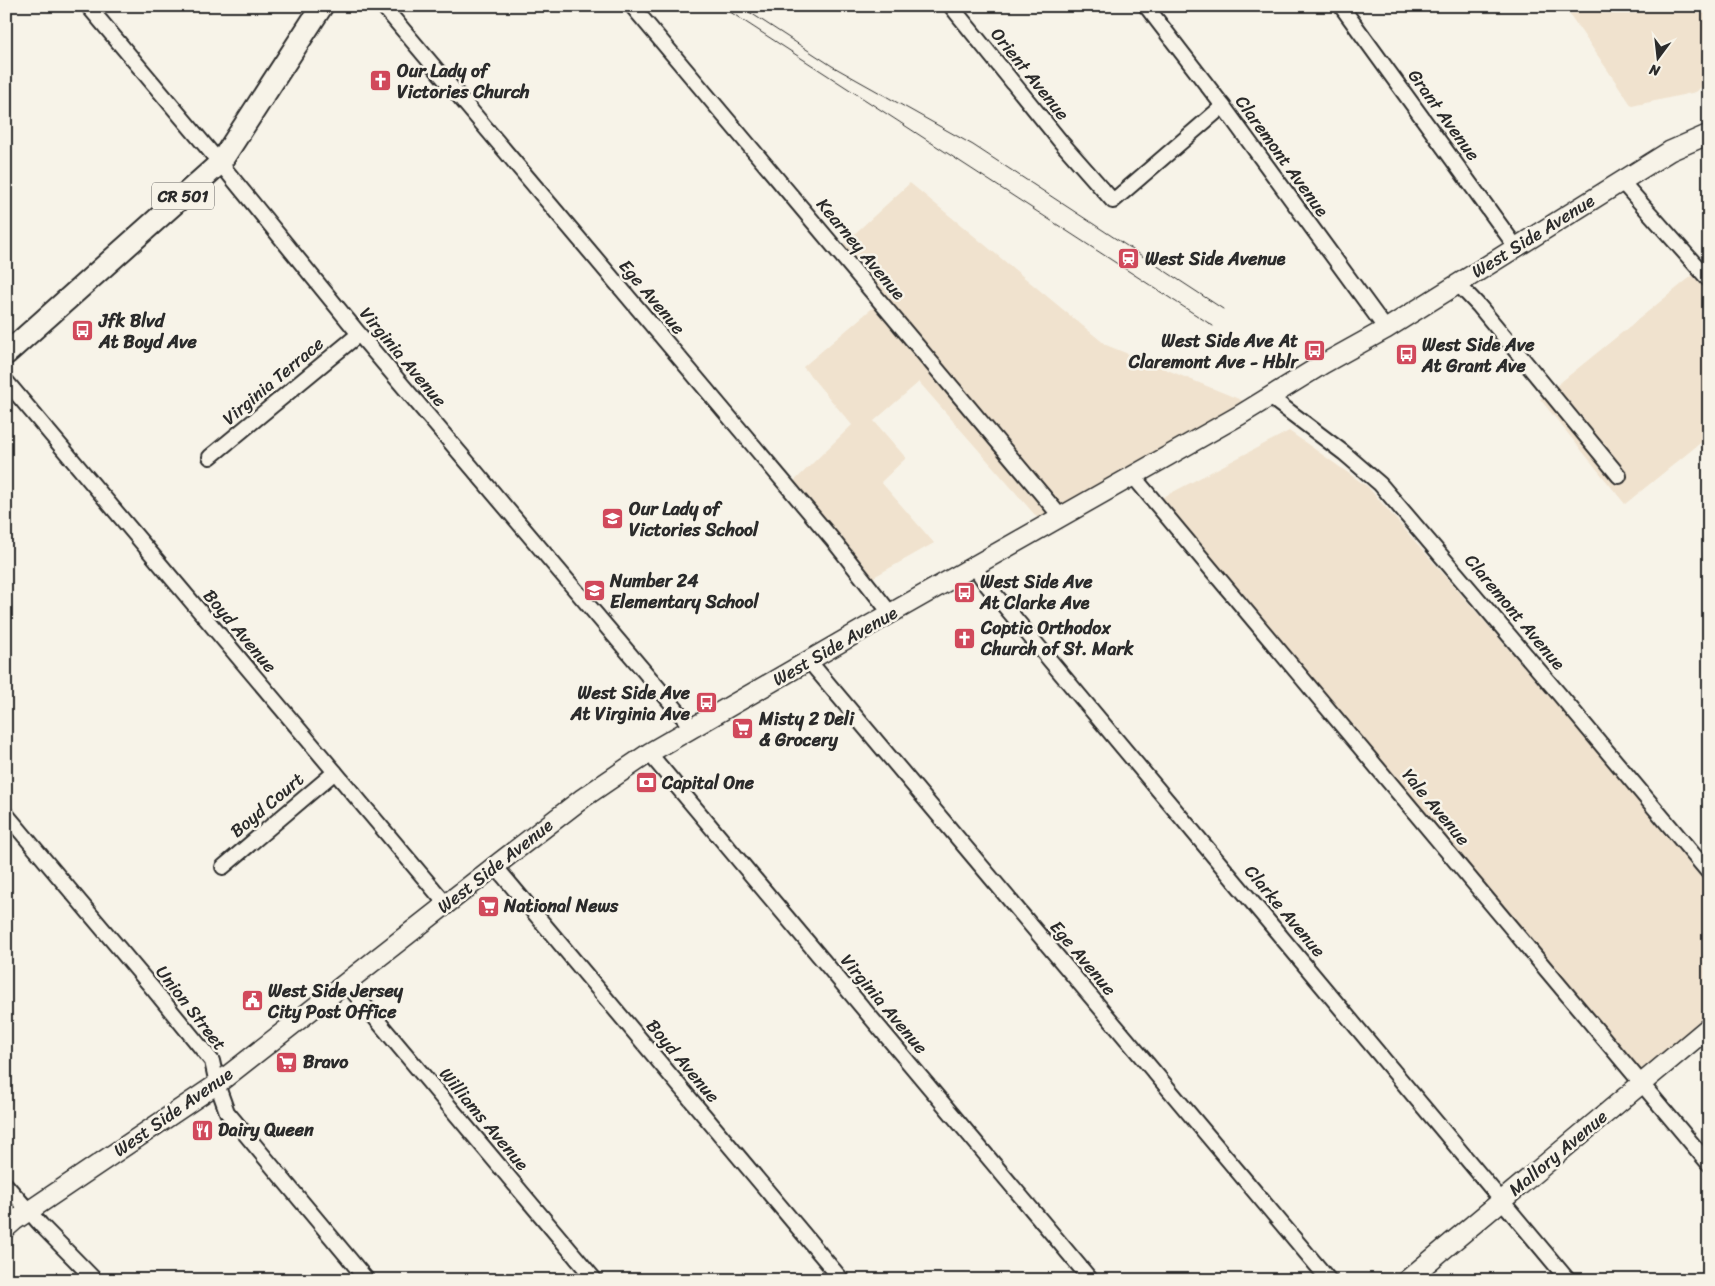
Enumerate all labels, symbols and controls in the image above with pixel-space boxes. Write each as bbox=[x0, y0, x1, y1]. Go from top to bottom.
street label: Orient Avenue bbox=[982, 20, 1078, 128]
north arrow bbox=[1632, 32, 1682, 82]
place label: Our Lady of Victories Church bbox=[397, 55, 530, 108]
text: N bbox=[1647, 57, 1664, 84]
street label: Grant Avenue bbox=[1400, 62, 1488, 168]
church icon: Our Lady of Victories Church bbox=[369, 69, 393, 93]
street label: Claremont Avenue bbox=[1227, 88, 1338, 224]
road number: CR 501 bbox=[152, 182, 214, 210]
street label: West Side Avenue bbox=[1465, 185, 1601, 287]
street label: Kearney Avenue bbox=[808, 190, 914, 308]
place label: West Side Avenue bbox=[1145, 243, 1286, 275]
station icon: West Side Avenue bbox=[1117, 247, 1141, 271]
street label: Ege Avenue bbox=[610, 252, 694, 342]
street label: Virginia Avenue bbox=[351, 299, 455, 415]
place label: Jfk Blvd At Boyd Ave bbox=[98, 305, 198, 358]
bus stop icon: Jfk Blvd At Boyd Ave bbox=[71, 319, 95, 343]
place label: West Side Ave At Claremont Ave - Hblr bbox=[1128, 325, 1300, 378]
street label: Virginia Terrace bbox=[215, 328, 331, 434]
place label: West Side Ave At Grant Ave bbox=[1421, 329, 1535, 382]
bus stop icon: West Side Ave At Claremont Ave - Hblr bbox=[1302, 339, 1326, 363]
bus stop icon: West Side Ave At Grant Ave bbox=[1394, 343, 1418, 367]
place label: Our Lady of Victories School bbox=[629, 493, 759, 546]
school or university icon: Our Lady of Victories School bbox=[601, 507, 625, 531]
street label: Claremont Avenue bbox=[1456, 546, 1574, 678]
place label: Number 24 Elementary School bbox=[609, 565, 759, 618]
place label: West Side Ave At Clarke Ave bbox=[979, 566, 1093, 619]
school or university icon: Number 24 Elementary School bbox=[582, 579, 606, 603]
bus stop icon: West Side Ave At Clarke Ave bbox=[952, 580, 976, 604]
street label: Boyd Avenue bbox=[195, 582, 285, 680]
street label: West Side Avenue bbox=[766, 597, 904, 695]
place label: Coptic Orthodox Church of St. Mark bbox=[980, 612, 1134, 665]
church icon: Coptic Orthodox Church of St. Mark bbox=[953, 626, 977, 650]
place label: West Side Ave At Virginia Ave bbox=[570, 677, 691, 730]
bus stop icon: West Side Ave At Virginia Ave bbox=[694, 691, 718, 715]
place label: Misty 2 Deli & Grocery bbox=[758, 703, 855, 756]
supermarket icon: Misty 2 Deli & Grocery bbox=[731, 717, 755, 741]
street label: Yale Avenue bbox=[1394, 761, 1478, 853]
street label: Boyd Court bbox=[223, 764, 312, 846]
place label: Capital One bbox=[661, 767, 755, 799]
bank icon: Capital One bbox=[634, 771, 658, 795]
street label: West Side Avenue bbox=[430, 810, 560, 922]
street label: Clarke Avenue bbox=[1236, 857, 1334, 965]
place label: National News bbox=[503, 890, 619, 922]
supermarket icon: National News bbox=[476, 894, 500, 918]
street label: Ege Avenue bbox=[1041, 913, 1125, 1003]
street label: Virginia Avenue bbox=[832, 946, 936, 1062]
street label: Union Street bbox=[147, 958, 235, 1058]
place label: West Side Jersey City Post Office bbox=[267, 975, 404, 1028]
public building icon: West Side Jersey City Post Office bbox=[240, 989, 264, 1013]
street label: Boyd Avenue bbox=[638, 1012, 728, 1110]
place label: Bravo bbox=[303, 1046, 349, 1078]
supermarket icon: Bravo bbox=[275, 1050, 299, 1074]
street label: West Side Avenue bbox=[106, 1058, 240, 1165]
street label: Williams Avenue bbox=[431, 1060, 537, 1178]
street label: Mallory Avenue bbox=[1501, 1102, 1615, 1204]
place label: Dairy Queen bbox=[218, 1114, 314, 1146]
restaurant icon: Dairy Queen bbox=[190, 1118, 214, 1142]

